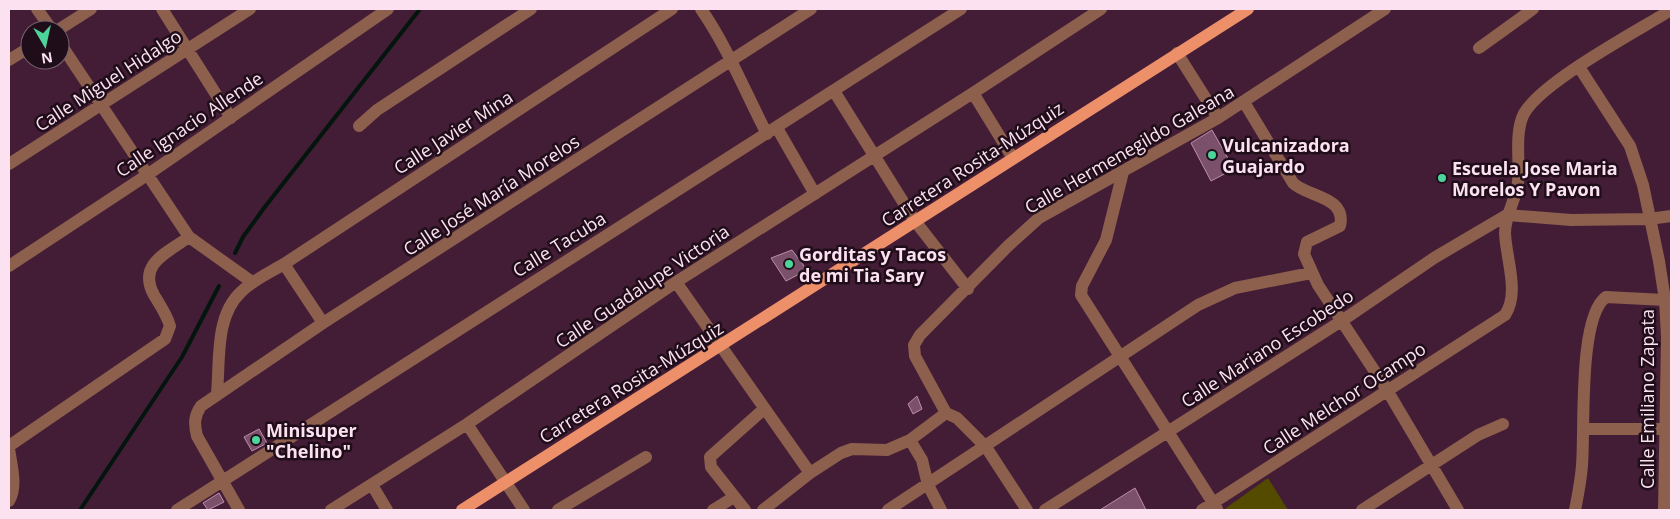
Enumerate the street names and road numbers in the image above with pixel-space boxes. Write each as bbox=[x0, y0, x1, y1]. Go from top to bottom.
street label: Calle Miguel Hidalgo bbox=[30, 24, 186, 136]
street label: Calle Ignacio Allende bbox=[111, 66, 267, 182]
street label: Calle Hermenegildo Galeana bbox=[1020, 79, 1238, 219]
street label: Calle Javier Mina bbox=[389, 84, 517, 180]
street label: Carretera Rosita-Múzquiz bbox=[876, 96, 1068, 232]
street label: Calle José María Morelos bbox=[398, 129, 584, 261]
street label: Calle Tacuba bbox=[508, 206, 610, 282]
street label: Calle Guadalupe Victoria bbox=[550, 219, 734, 353]
street label: Calle Mariano Escobedo bbox=[1176, 283, 1358, 413]
street label: Calle Emiliano Zapata bbox=[1635, 309, 1659, 489]
street label: Carretera Rosita-Múzquiz bbox=[534, 315, 728, 449]
street label: Calle Melchor Ocampo bbox=[1258, 336, 1430, 460]

